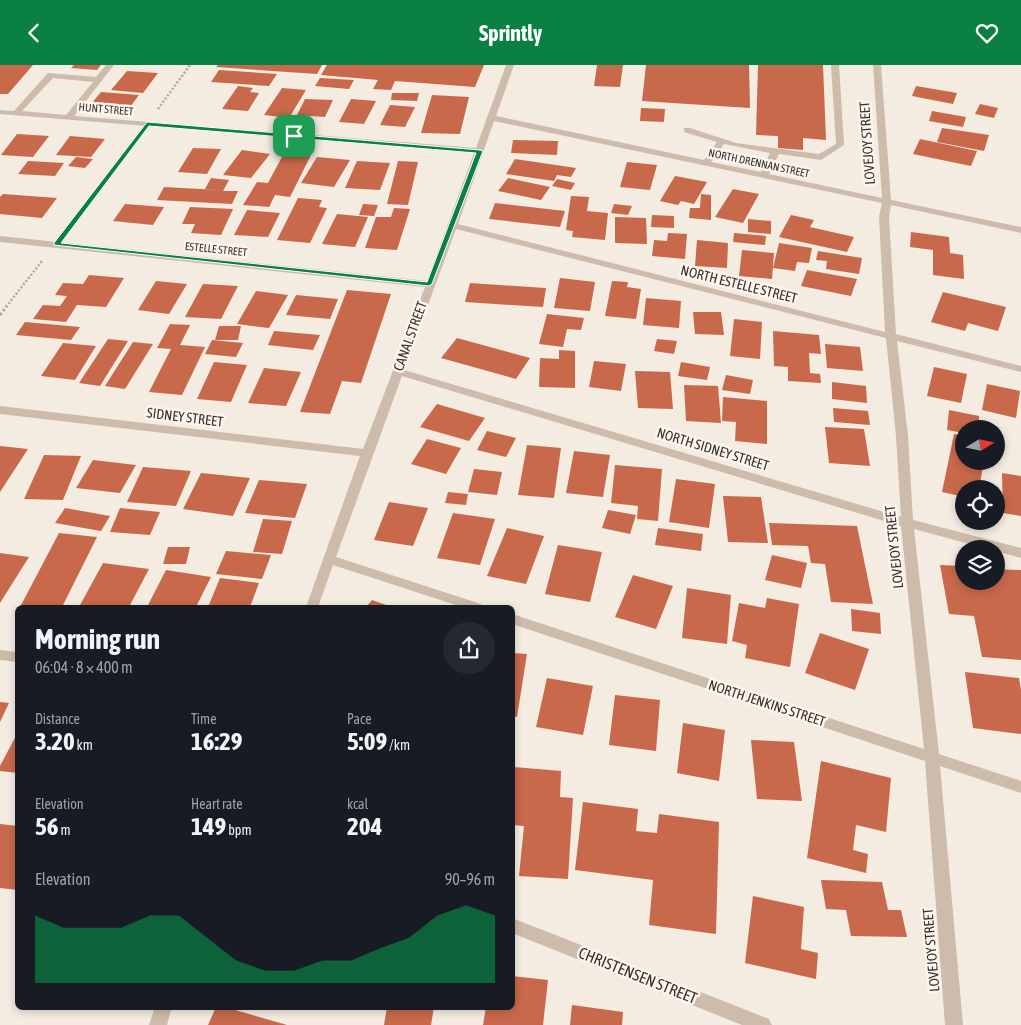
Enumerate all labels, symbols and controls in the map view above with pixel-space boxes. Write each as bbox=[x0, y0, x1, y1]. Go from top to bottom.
icon: back bbox=[20, 19, 48, 47]
icon: heart bbox=[973, 19, 1001, 47]
text: Sprintly bbox=[479, 20, 542, 46]
street label: HUNT STREET bbox=[78, 101, 134, 117]
street label: LOVEJOY STREET bbox=[856, 101, 878, 185]
pin bbox=[273, 115, 315, 157]
icon: arrive bbox=[280, 122, 308, 150]
street label: NORTH DRENNAN STREET bbox=[707, 146, 811, 180]
street label: ESTELLE STREET bbox=[184, 240, 248, 258]
street label: NORTH ESTELLE STREET bbox=[679, 262, 799, 306]
street label: CANAL STREET bbox=[390, 299, 430, 373]
street label: SIDNEY STREET bbox=[146, 404, 224, 430]
north arrow bbox=[955, 420, 1005, 470]
map controls bbox=[955, 420, 1005, 590]
street label: NORTH SIDNEY STREET bbox=[655, 424, 771, 474]
button: locate bbox=[955, 480, 1005, 530]
street label: LOVEJOY STREET bbox=[882, 505, 906, 589]
button: layers bbox=[955, 540, 1005, 590]
button: share bbox=[443, 622, 495, 674]
text: Morning run bbox=[35, 623, 160, 655]
text: 06:04 · 8 × 400 m bbox=[35, 658, 133, 676]
street label: NORTH JENKINS STREET bbox=[707, 677, 827, 729]
text: Distance bbox=[35, 711, 80, 727]
text: Time bbox=[191, 711, 217, 727]
text: Pace bbox=[347, 711, 372, 727]
text: 3.20 bbox=[35, 727, 75, 755]
text: 16:29 bbox=[191, 727, 242, 755]
text: 5:09 bbox=[347, 727, 387, 755]
text: km bbox=[75, 737, 93, 753]
text: /km bbox=[387, 737, 410, 753]
text: Elevation bbox=[35, 796, 84, 812]
text: Heart rate bbox=[191, 796, 243, 812]
text: kcal bbox=[347, 796, 368, 812]
text: 56 bbox=[35, 812, 59, 840]
text: 149 bbox=[191, 812, 226, 840]
text: 204 bbox=[347, 812, 382, 840]
text: m bbox=[59, 822, 71, 838]
text: bpm bbox=[226, 822, 252, 838]
text: Elevation bbox=[35, 870, 90, 888]
text: 90–96 m bbox=[445, 870, 495, 888]
street label: LOVEJOY STREET bbox=[919, 908, 943, 992]
street label: CHRISTENSEN STREET bbox=[576, 943, 700, 1007]

